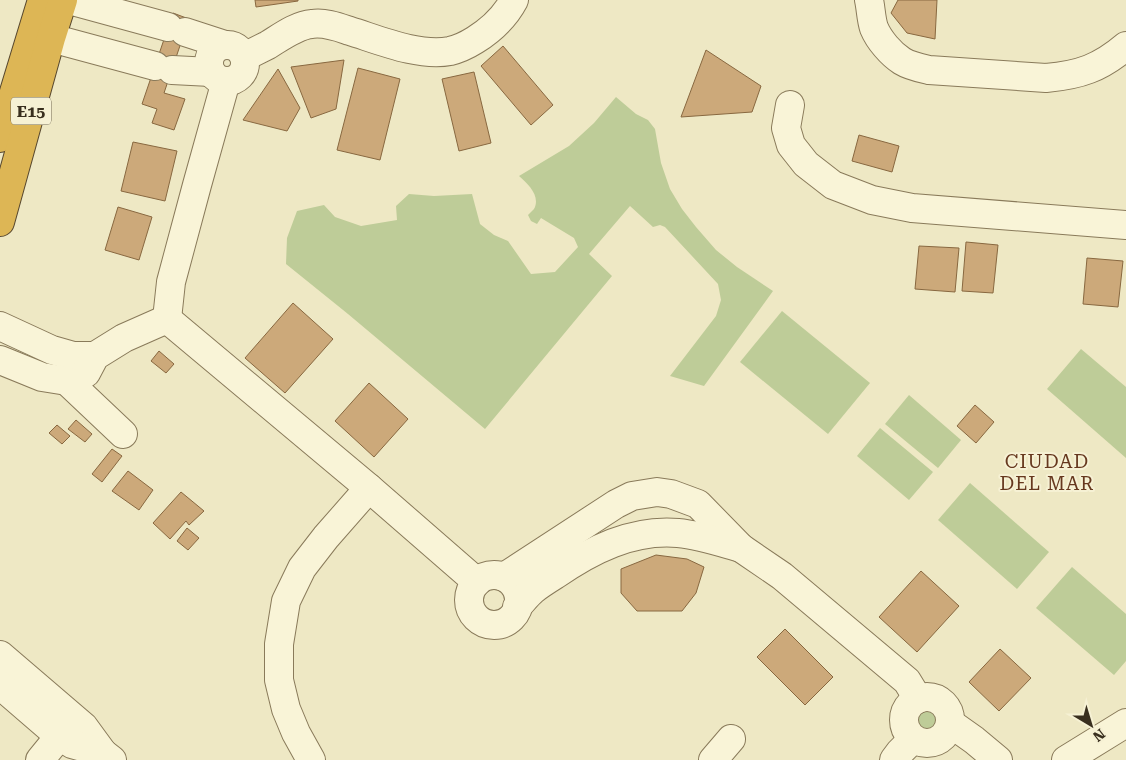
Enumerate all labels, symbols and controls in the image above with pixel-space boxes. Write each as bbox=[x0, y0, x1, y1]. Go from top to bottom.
road number: E15 bbox=[11, 98, 51, 124]
district label: CIUDAD DEL MAR bbox=[999, 450, 1095, 495]
north arrow bbox=[1066, 700, 1116, 750]
text: N bbox=[1090, 726, 1108, 745]

